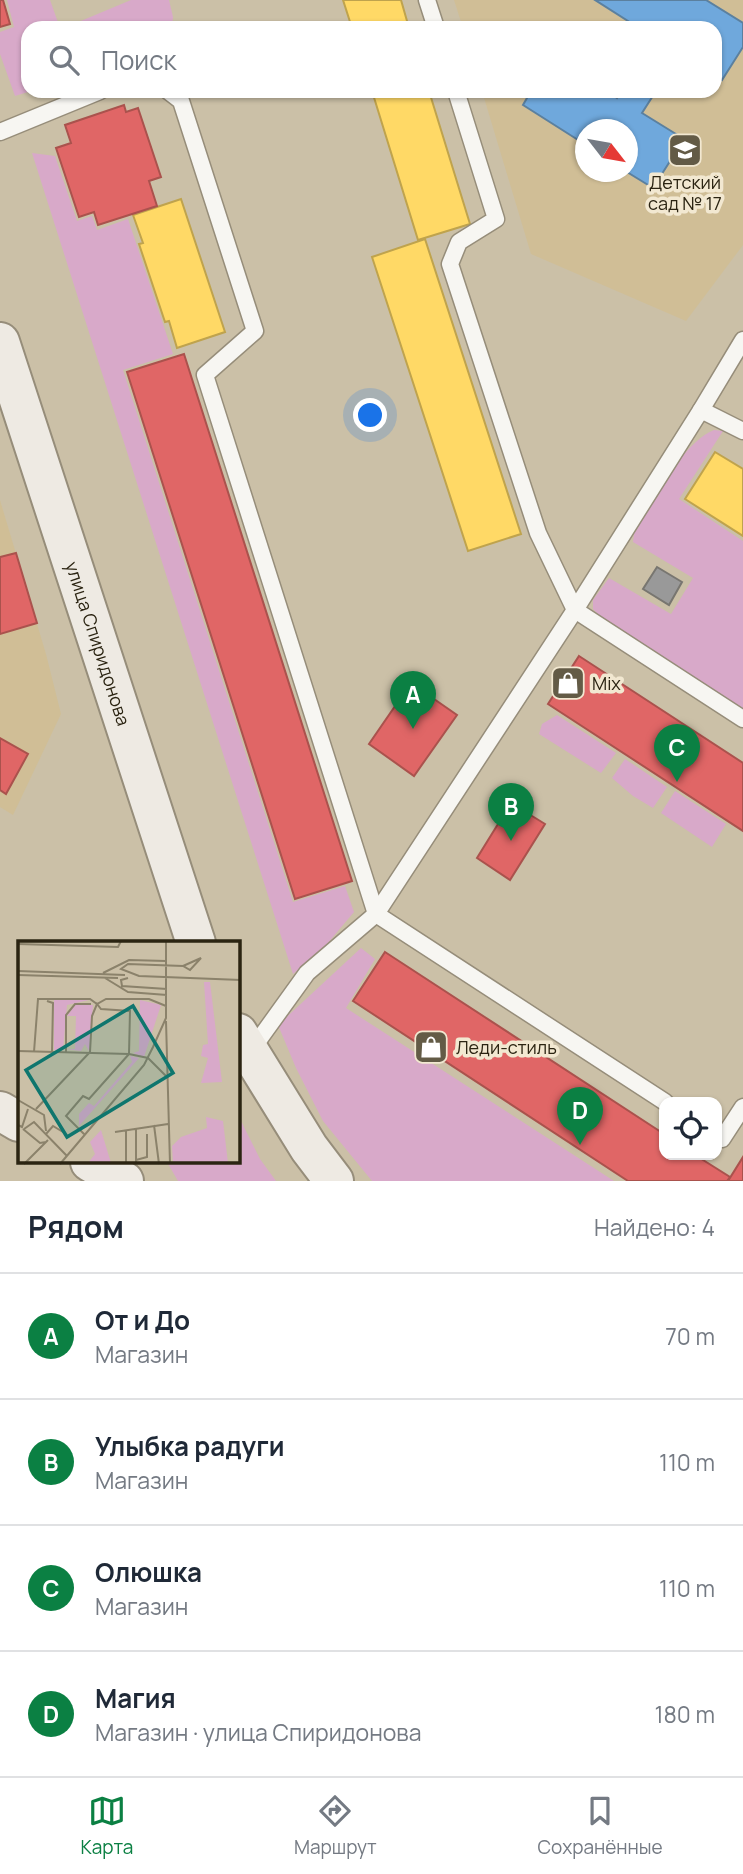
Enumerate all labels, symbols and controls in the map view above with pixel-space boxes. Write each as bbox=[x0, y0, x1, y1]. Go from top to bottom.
search box bbox=[21, 21, 722, 98]
icon: search bbox=[45, 41, 83, 79]
text: Поиск bbox=[101, 42, 176, 78]
north arrow bbox=[575, 119, 638, 182]
school or university icon: Детский сад № 17 bbox=[666, 131, 704, 169]
place label: Детский сад № 17 bbox=[648, 170, 722, 215]
your location bbox=[353, 398, 387, 432]
street label: улица Спиридонова bbox=[60, 558, 136, 728]
shop icon: Mix bbox=[549, 664, 587, 702]
pin: A bbox=[390, 671, 436, 729]
place label: Mix bbox=[592, 671, 621, 695]
pin: C bbox=[654, 724, 700, 782]
pin: B bbox=[488, 783, 534, 841]
inset map bbox=[18, 941, 240, 1164]
shop icon: Леди-стиль bbox=[412, 1028, 450, 1066]
place label: Леди-стиль bbox=[456, 1035, 557, 1059]
pin: D bbox=[557, 1087, 603, 1145]
map controls bbox=[659, 1097, 722, 1160]
button: locate bbox=[659, 1097, 722, 1160]
text: Рядом bbox=[28, 1206, 124, 1247]
text: Найдено: 4 bbox=[594, 1211, 715, 1243]
text: От и До bbox=[95, 1302, 190, 1338]
text: A bbox=[43, 1320, 59, 1352]
text: 70 m bbox=[665, 1320, 715, 1352]
text: Магазин bbox=[95, 1338, 188, 1370]
text: Улыбка радуги bbox=[95, 1428, 284, 1464]
text: B bbox=[44, 1446, 58, 1478]
text: 110 m bbox=[659, 1446, 715, 1478]
text: Магазин bbox=[95, 1464, 188, 1496]
text: Олюшка bbox=[95, 1554, 202, 1590]
text: C bbox=[43, 1572, 60, 1604]
text: 110 m bbox=[659, 1572, 715, 1604]
text: Магазин bbox=[95, 1590, 188, 1622]
text: Магия bbox=[95, 1680, 176, 1716]
text: D bbox=[43, 1698, 59, 1730]
text: 180 m bbox=[655, 1698, 715, 1730]
text: Магазин · улица Спиридонова bbox=[95, 1716, 421, 1748]
tab: Карта bbox=[80, 1792, 133, 1860]
tab: Маршрут bbox=[294, 1792, 377, 1860]
tab: Сохранённые bbox=[538, 1792, 663, 1860]

